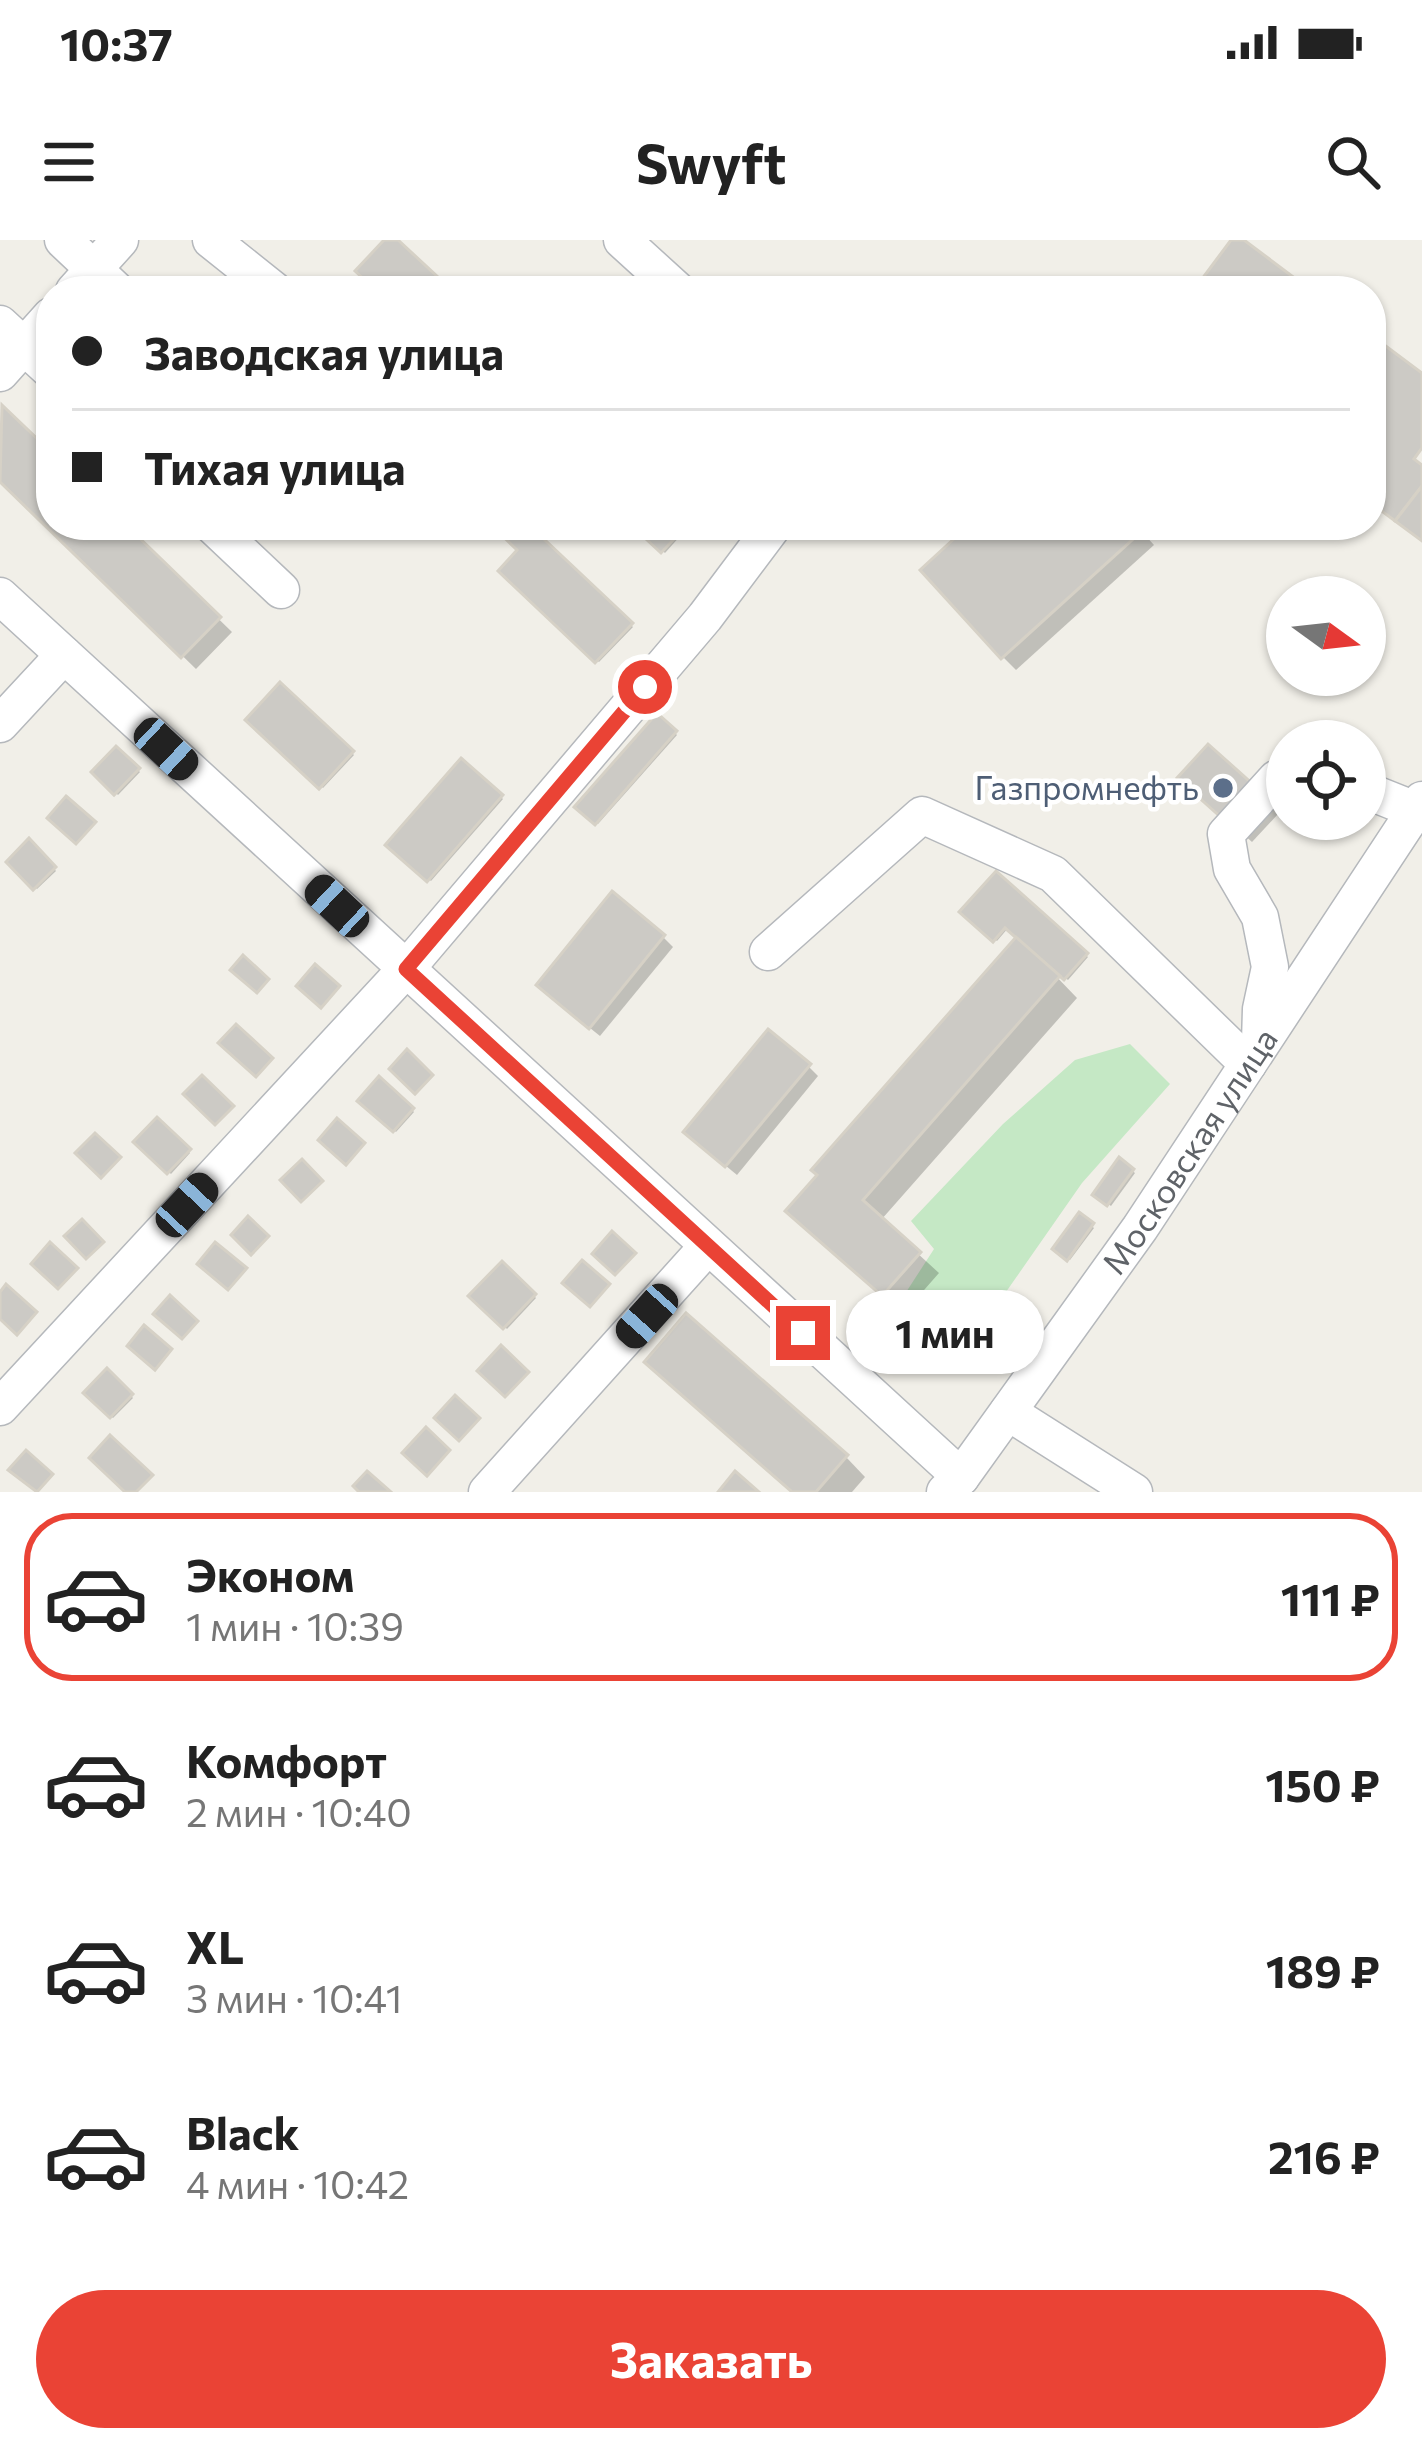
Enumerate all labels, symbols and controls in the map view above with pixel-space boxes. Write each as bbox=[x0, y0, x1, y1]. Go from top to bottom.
text: 10:37 bbox=[60, 15, 173, 70]
icon: menu bbox=[36, 129, 102, 195]
text: Swyft bbox=[636, 129, 786, 195]
icon: search bbox=[1320, 129, 1386, 195]
text: Заводская улица bbox=[144, 324, 504, 379]
text: Тихая улица bbox=[144, 439, 405, 494]
north arrow bbox=[1266, 576, 1386, 696]
map controls bbox=[1266, 576, 1386, 840]
route start bbox=[618, 660, 672, 714]
car bbox=[127, 711, 205, 787]
button: locate bbox=[1266, 720, 1386, 840]
place label: Газпромнефть bbox=[974, 766, 1199, 807]
marker: Газпромнефть bbox=[1210, 775, 1236, 801]
car bbox=[298, 868, 376, 944]
street label: Московская улица bbox=[1092, 1020, 1285, 1281]
car bbox=[149, 1166, 225, 1244]
car bbox=[610, 1277, 684, 1355]
callout: 1 мин bbox=[845, 1291, 1043, 1375]
route end bbox=[776, 1306, 830, 1360]
text: 1 мин bbox=[895, 1308, 995, 1356]
icon: car bbox=[42, 1543, 150, 1651]
text: Эконом bbox=[186, 1546, 354, 1601]
text: 111 ₽ bbox=[1281, 1570, 1380, 1625]
text: 1 мин · 10:39 bbox=[186, 1601, 404, 1649]
icon: car bbox=[42, 1729, 150, 1837]
text: Комфорт bbox=[186, 1732, 387, 1787]
text: 150 ₽ bbox=[1265, 1756, 1380, 1811]
text: 2 мин · 10:40 bbox=[186, 1787, 412, 1835]
icon: car bbox=[42, 1915, 150, 2023]
text: XL bbox=[186, 1918, 244, 1973]
text: 189 ₽ bbox=[1266, 1942, 1380, 1997]
text: 3 мин · 10:41 bbox=[186, 1973, 402, 2021]
icon: car bbox=[42, 2101, 150, 2209]
text: Black bbox=[186, 2104, 299, 2159]
text: 216 ₽ bbox=[1268, 2128, 1380, 2183]
text: 4 мин · 10:42 bbox=[186, 2159, 409, 2207]
button: Заказать bbox=[36, 2290, 1386, 2428]

